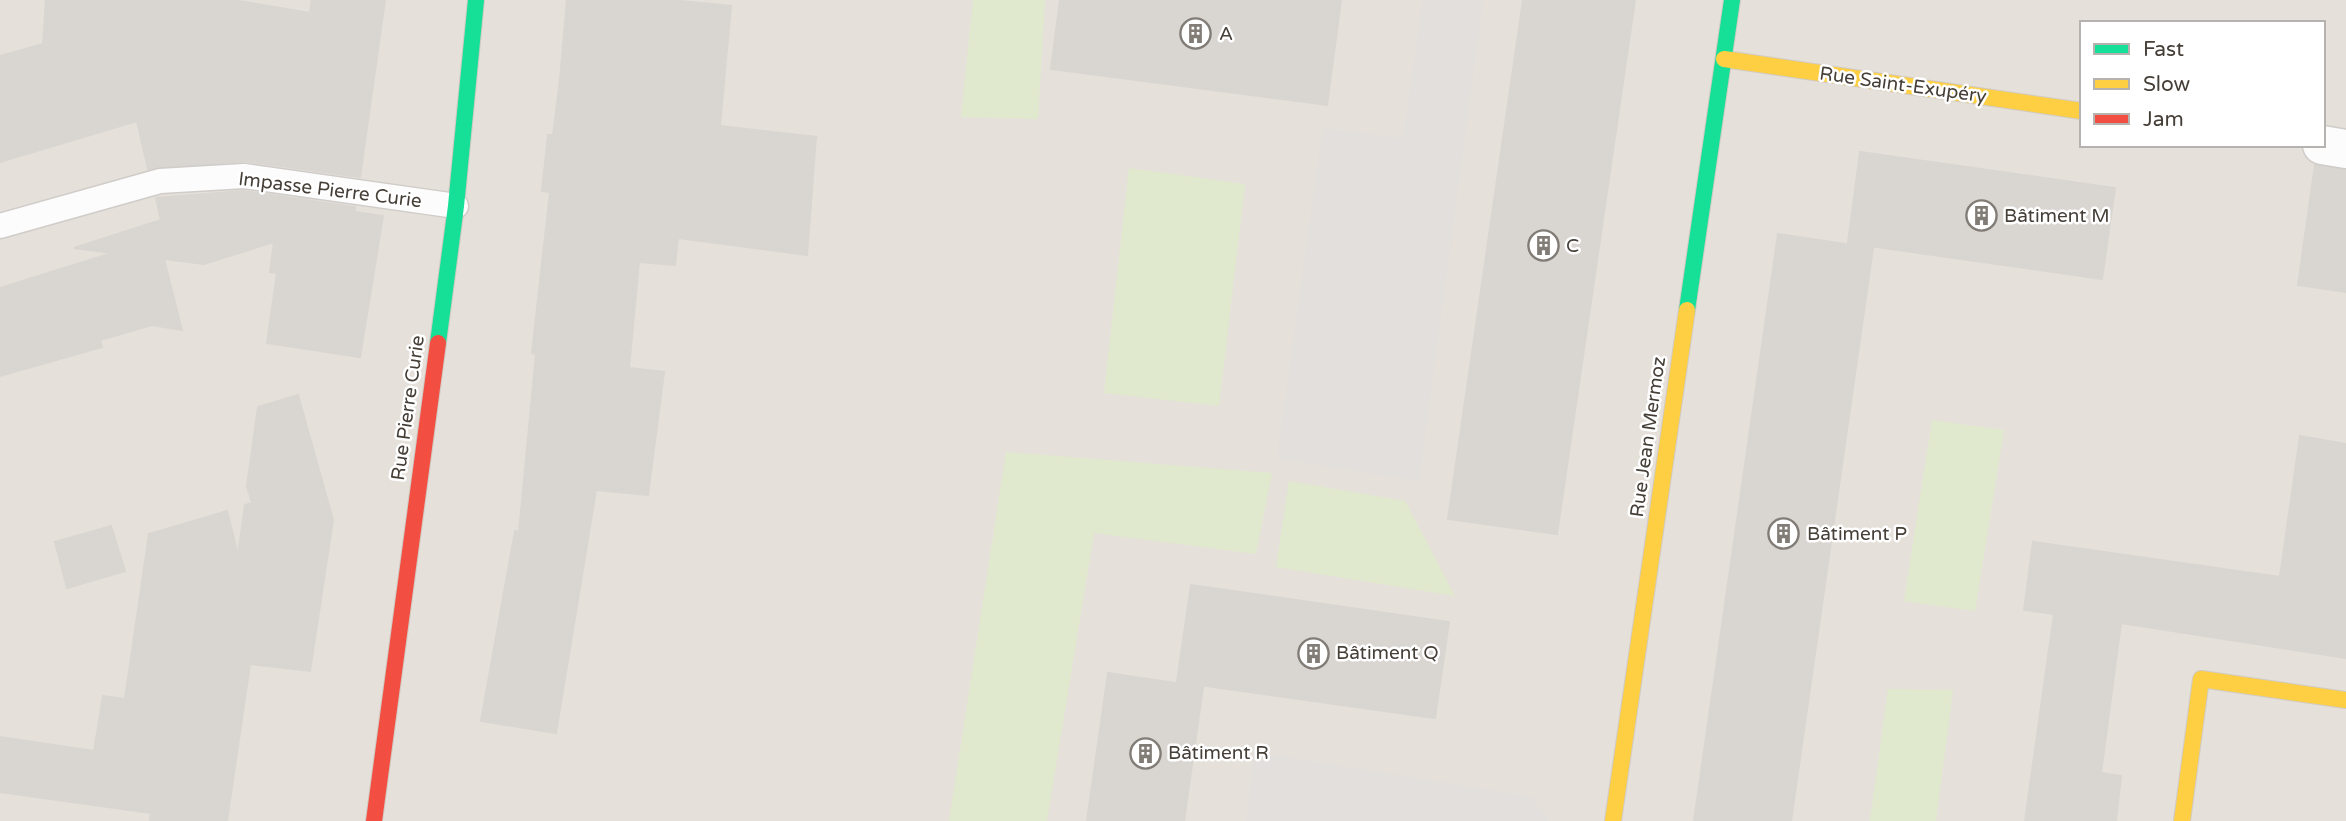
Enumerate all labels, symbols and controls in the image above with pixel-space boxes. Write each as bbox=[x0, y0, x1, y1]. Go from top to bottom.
building icon: A bbox=[1179, 17, 1213, 51]
legend bbox=[2080, 21, 2325, 147]
place label: A bbox=[1219, 23, 1233, 45]
text: Fast bbox=[2143, 37, 2184, 62]
street label: Rue Saint-Exupéry bbox=[1818, 62, 1988, 108]
text: Slow bbox=[2143, 72, 2191, 97]
text: Jam bbox=[2143, 107, 2184, 132]
street label: Impasse Pierre Curie bbox=[237, 168, 423, 212]
building icon: Bâtiment M bbox=[1964, 199, 1998, 233]
place label: Bâtiment M bbox=[2004, 205, 2110, 227]
building icon: C bbox=[1526, 229, 1560, 263]
place label: C bbox=[1566, 235, 1579, 257]
street label: Rue Pierre Curie bbox=[387, 334, 429, 482]
street label: Rue Jean Mermoz bbox=[1626, 355, 1670, 519]
building icon: Bâtiment P bbox=[1767, 517, 1801, 551]
place label: Bâtiment P bbox=[1807, 523, 1907, 545]
building icon: Bâtiment Q bbox=[1296, 636, 1330, 670]
place label: Bâtiment Q bbox=[1336, 642, 1439, 664]
building icon: Bâtiment R bbox=[1128, 736, 1162, 770]
place label: Bâtiment R bbox=[1168, 742, 1269, 764]

